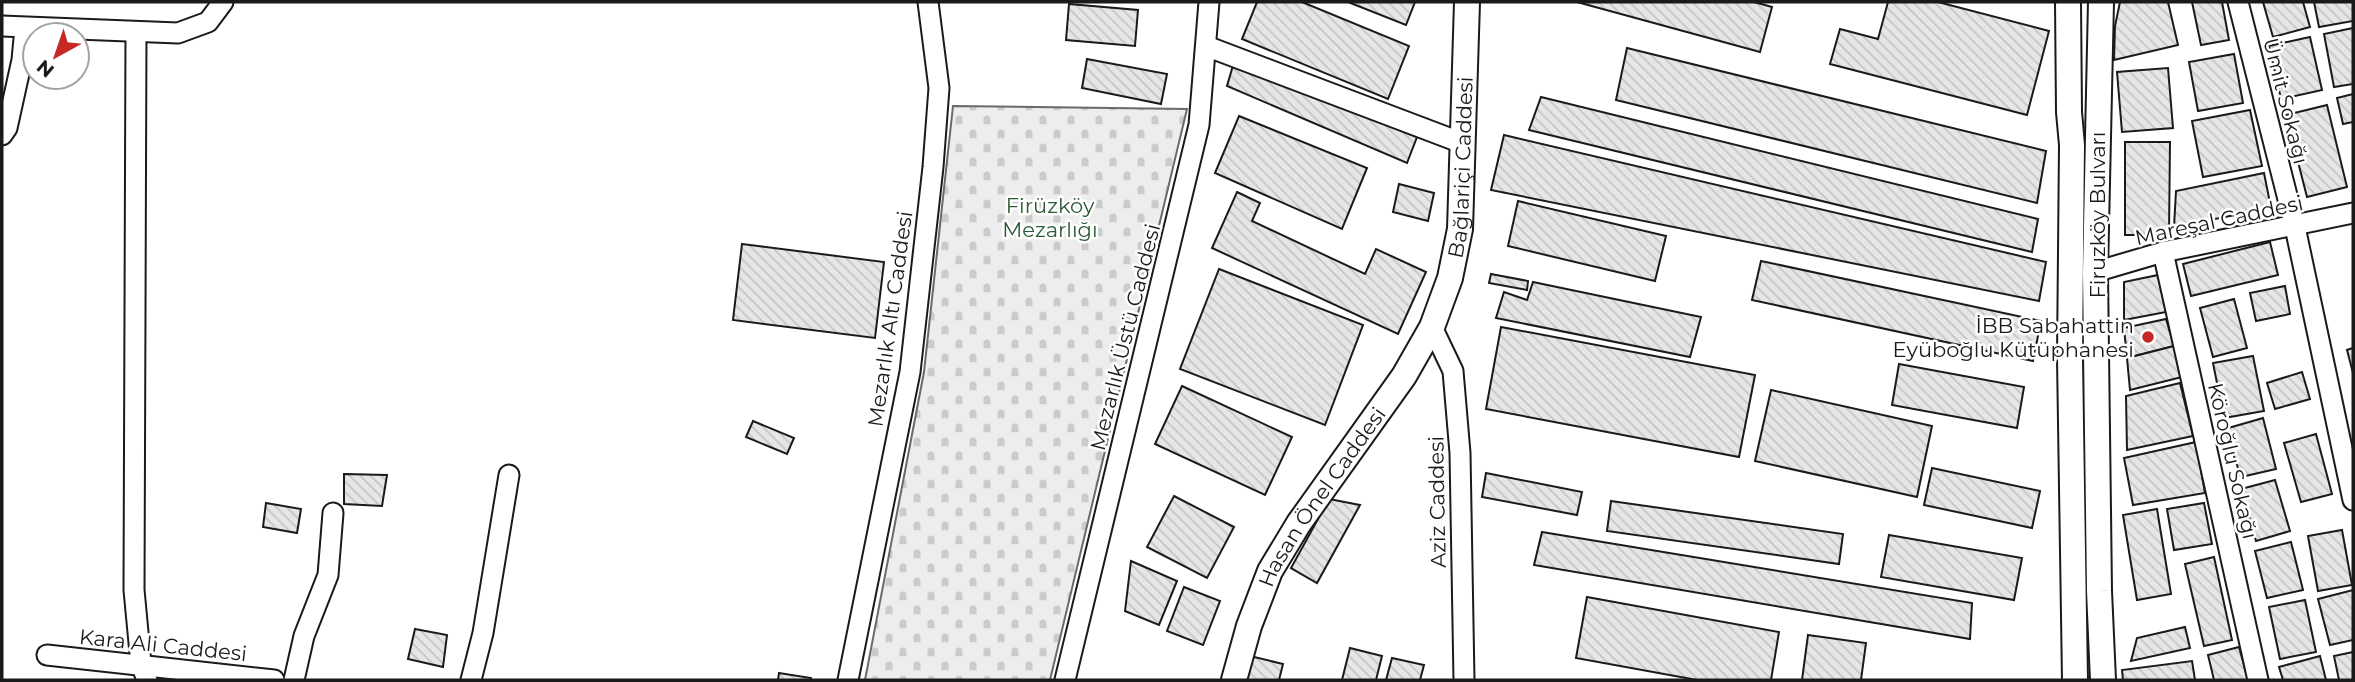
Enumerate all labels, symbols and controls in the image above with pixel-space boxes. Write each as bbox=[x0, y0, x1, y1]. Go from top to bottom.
north arrow bbox=[21, 21, 91, 91]
street label: Ümit Sokağı bbox=[2258, 35, 2314, 167]
text: N bbox=[32, 55, 59, 82]
street label: Bağlariçi Caddesi bbox=[1442, 76, 1477, 260]
street label: Firuzköy Bulvarı bbox=[2085, 132, 2110, 298]
street label: Mareşal Caddesi bbox=[2133, 190, 2305, 250]
park label: Firüzköy Mezarlığı bbox=[1002, 193, 1098, 242]
street label: Mezarlık Altı Caddesi bbox=[862, 209, 918, 429]
street label: Mezarlık Üstü Caddesi bbox=[1085, 221, 1165, 453]
place label: İBB Sabahattin Eyüboğlu Kütüphanesi bbox=[1893, 313, 2134, 362]
marker: İBB Sabahattin Eyüboğlu Kütüphanesi bbox=[2140, 329, 2156, 345]
street label: Köroğlu Sokağı bbox=[2203, 381, 2263, 541]
street label: Hasan Önel Caddesi bbox=[1253, 402, 1390, 590]
street label: Aziz Caddesi bbox=[1423, 436, 1451, 568]
street label: Kara Ali Caddesi bbox=[78, 624, 248, 666]

